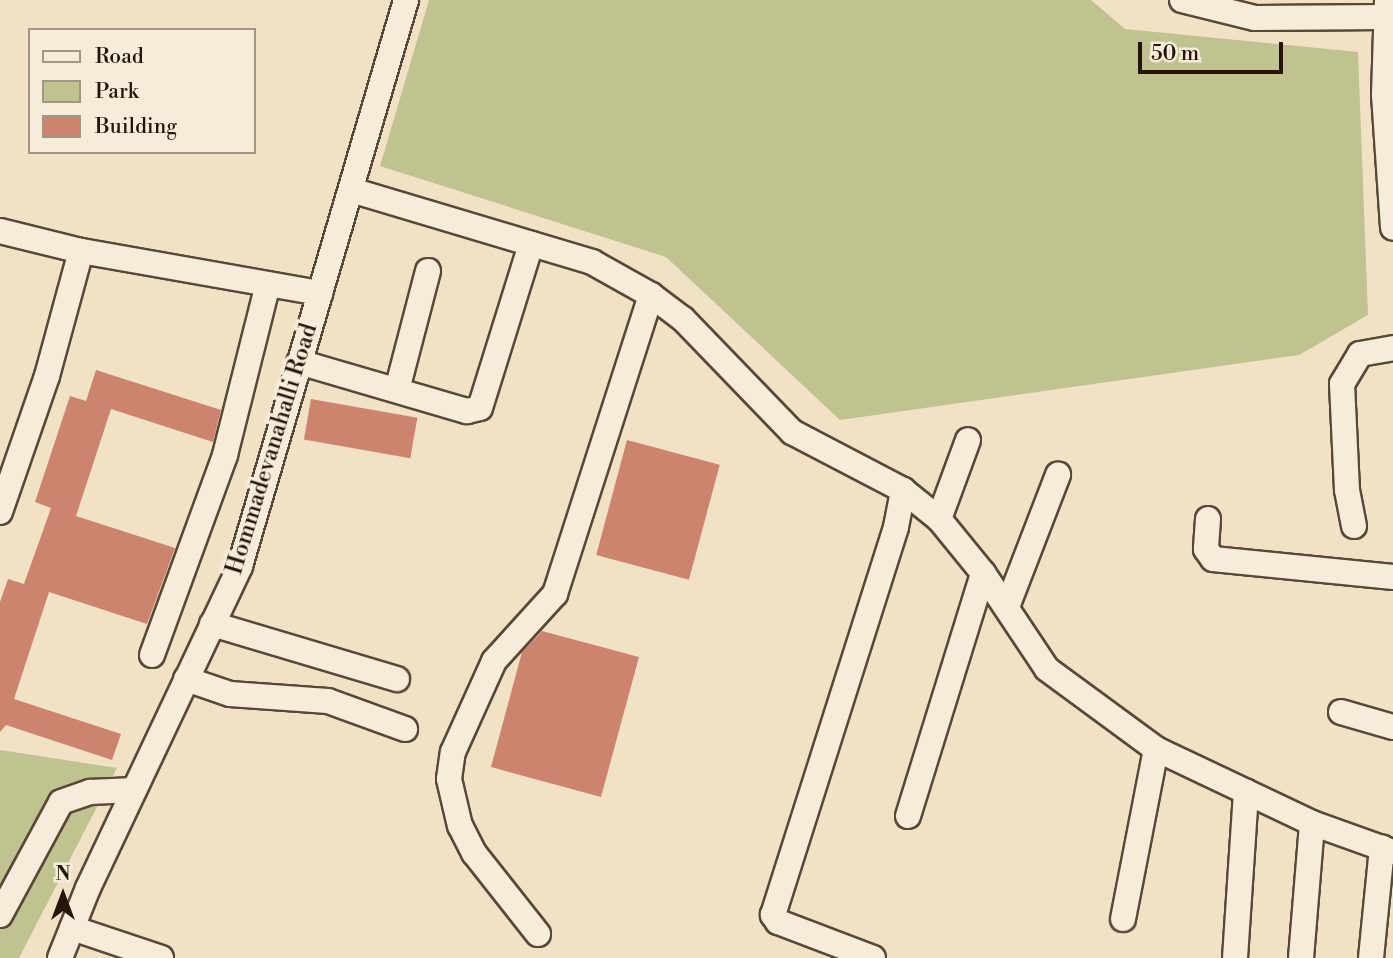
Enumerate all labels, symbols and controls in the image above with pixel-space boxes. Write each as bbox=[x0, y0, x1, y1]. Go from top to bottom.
legend bbox=[28, 28, 256, 154]
scale bar bbox=[1141, 28, 1286, 72]
text: 50 m bbox=[1151, 41, 1199, 67]
text: Road bbox=[95, 44, 144, 70]
text: Park bbox=[95, 79, 139, 105]
text: Building bbox=[95, 114, 177, 140]
street label: Hommadevanahalli Road bbox=[221, 320, 323, 578]
north arrow bbox=[28, 860, 98, 930]
text: N bbox=[55, 862, 71, 886]

